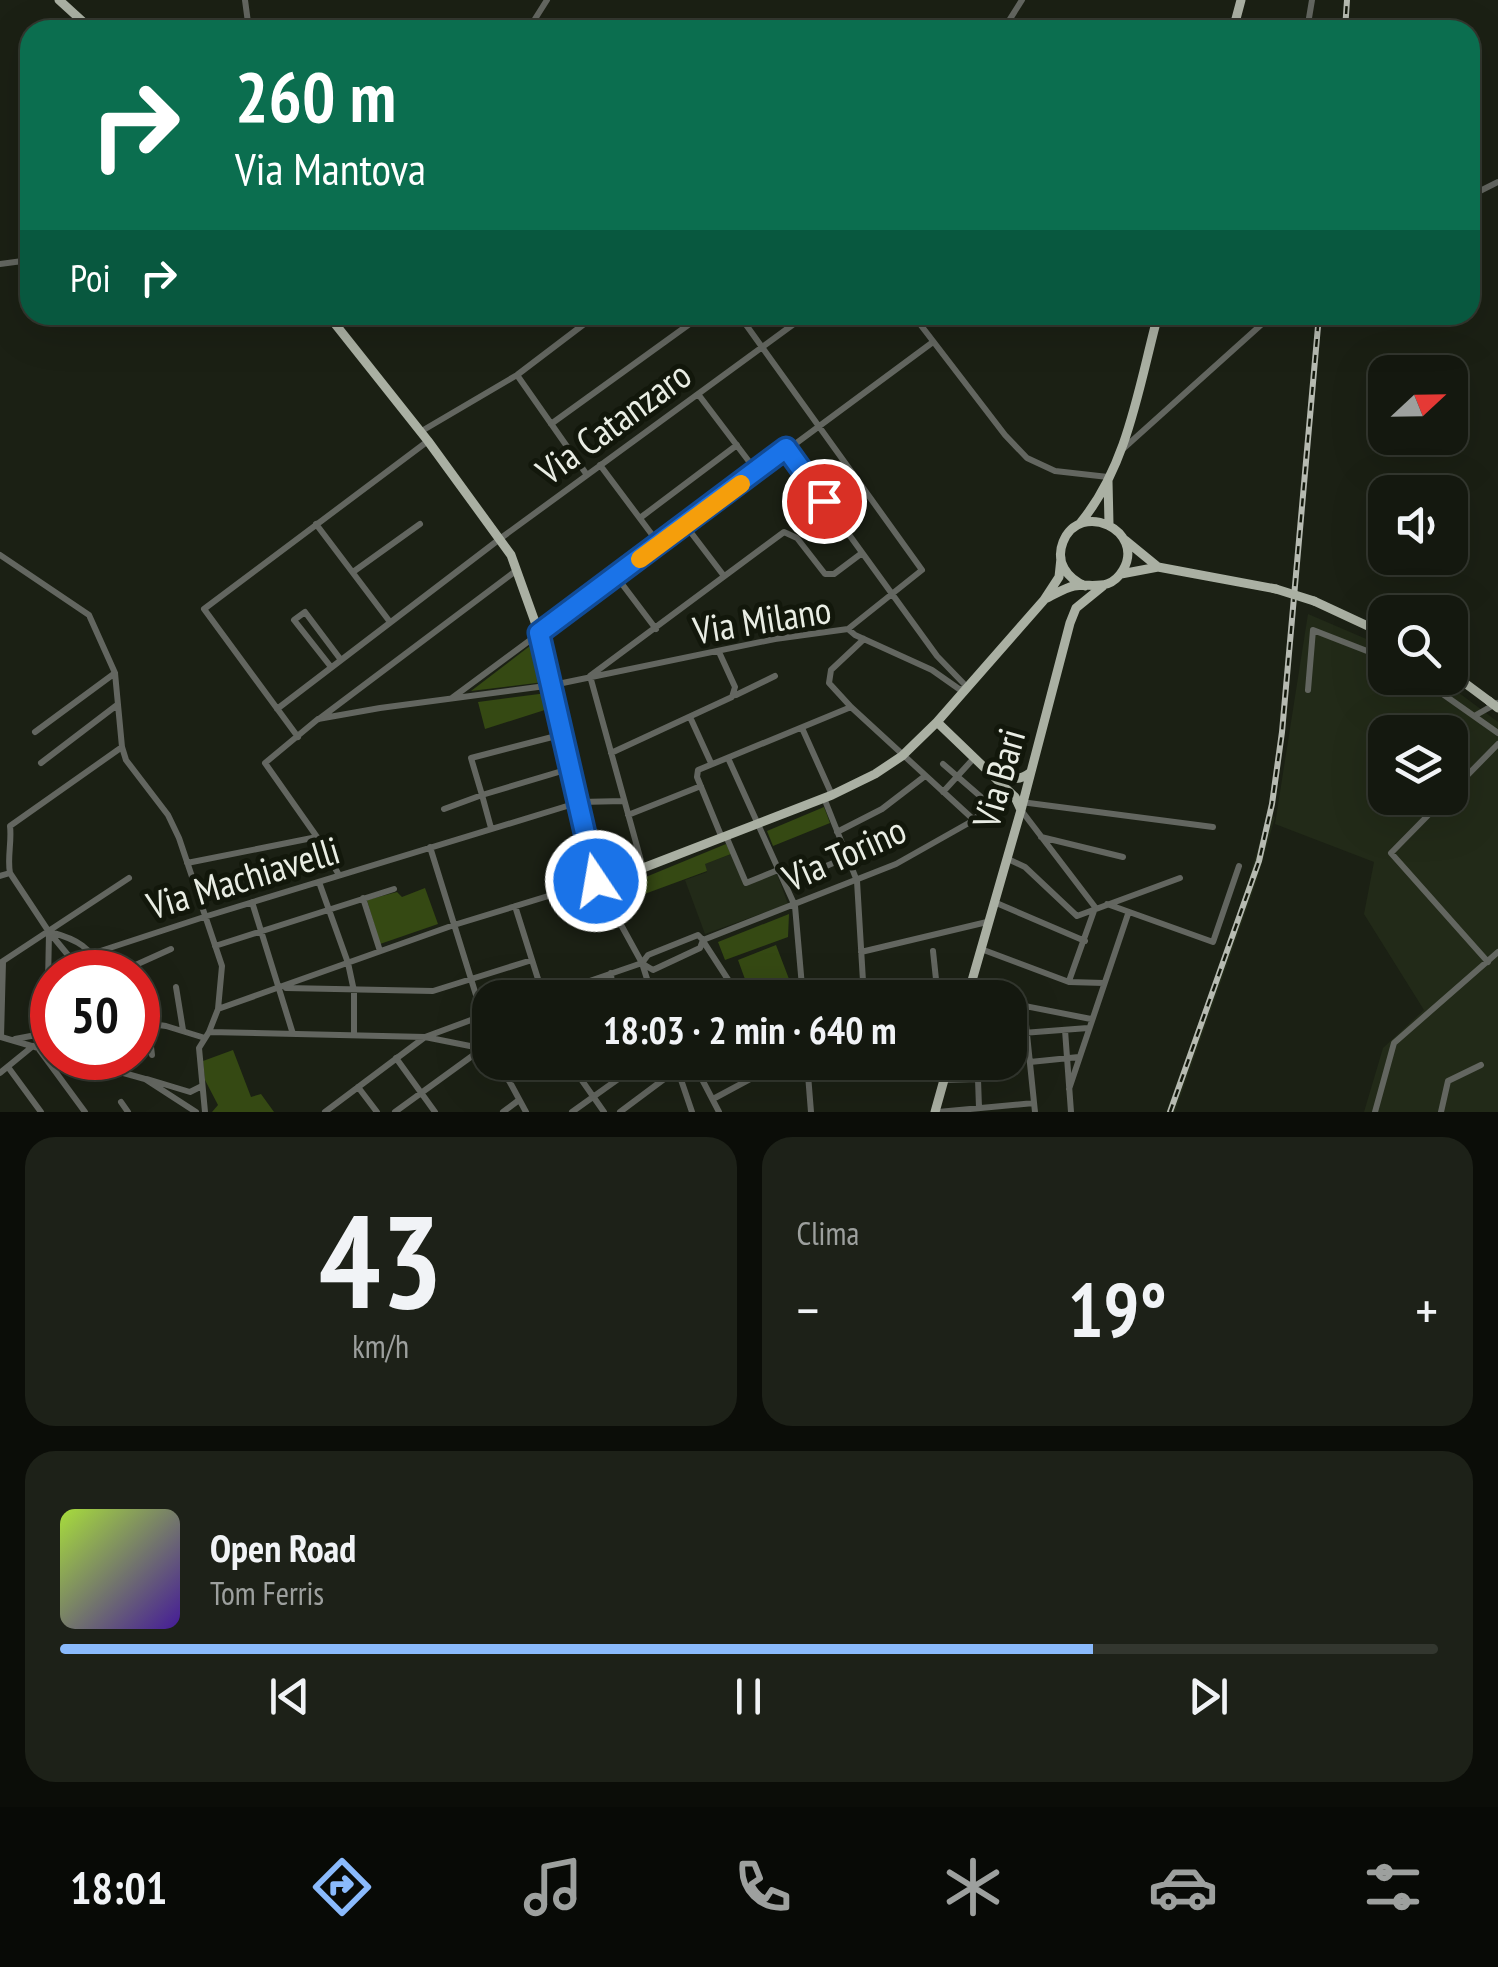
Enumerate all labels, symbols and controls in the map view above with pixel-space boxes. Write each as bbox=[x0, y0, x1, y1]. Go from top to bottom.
text: 260 m bbox=[235, 51, 396, 141]
icon: right bbox=[70, 60, 200, 190]
text: Via Mantova bbox=[235, 139, 426, 197]
icon: right bbox=[131, 250, 186, 305]
text: Poi bbox=[70, 253, 111, 302]
street label: Via Catanzaro bbox=[525, 349, 700, 495]
north arrow bbox=[1368, 355, 1468, 455]
map controls bbox=[1368, 355, 1468, 815]
pin bbox=[782, 459, 867, 544]
icon: arrive bbox=[797, 474, 852, 529]
button: sound bbox=[1368, 475, 1468, 575]
street label: Via Milano bbox=[689, 584, 834, 654]
button: search bbox=[1368, 595, 1468, 695]
button: layers bbox=[1368, 715, 1468, 815]
street label: Via Bari bbox=[960, 723, 1035, 834]
street label: Via Torino bbox=[774, 804, 913, 902]
street label: Via Machiavelli bbox=[140, 825, 345, 930]
position arrow bbox=[544, 829, 648, 933]
speed limit sign: 50 bbox=[30, 950, 160, 1080]
text: 18:03 · 2 min · 640 m bbox=[603, 1005, 896, 1054]
text: 43 bbox=[319, 1176, 443, 1344]
text: Clima bbox=[797, 1212, 859, 1254]
text: 19° bbox=[1068, 1261, 1167, 1358]
text: − bbox=[797, 1274, 819, 1345]
text: + bbox=[1415, 1274, 1438, 1345]
text: km/h bbox=[352, 1325, 409, 1367]
text: Open Road bbox=[210, 1523, 356, 1572]
text: Tom Ferris bbox=[210, 1572, 324, 1614]
icon: previous bbox=[262, 1669, 317, 1724]
icon: pause bbox=[721, 1669, 776, 1724]
icon: next bbox=[1181, 1669, 1236, 1724]
icon: directions bbox=[307, 1852, 377, 1922]
icon: music bbox=[518, 1852, 588, 1922]
icon: phone bbox=[728, 1852, 798, 1922]
icon: climate bbox=[938, 1852, 1008, 1922]
icon: car bbox=[1148, 1852, 1218, 1922]
icon: filters bbox=[1358, 1852, 1428, 1922]
text: 18:01 bbox=[70, 1858, 167, 1916]

